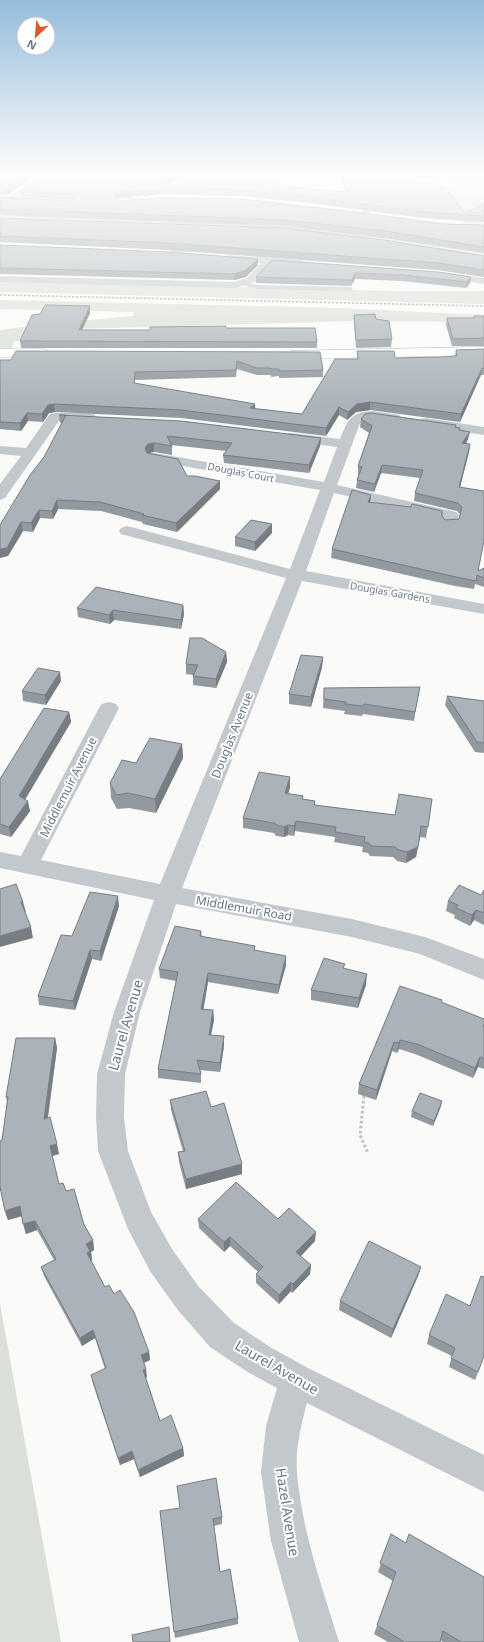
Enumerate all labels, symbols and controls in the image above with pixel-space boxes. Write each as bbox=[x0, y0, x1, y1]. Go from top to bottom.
north arrow bbox=[16, 16, 56, 56]
text: N bbox=[24, 37, 39, 54]
street label: Douglas Court bbox=[207, 459, 276, 485]
street label: Douglas Gardens bbox=[349, 578, 431, 606]
street label: Douglas Avenue bbox=[207, 689, 257, 781]
street label: Middlemuir Avenue bbox=[35, 734, 101, 840]
street label: Middlemuir Road bbox=[195, 891, 293, 925]
street label: Laurel Avenue bbox=[103, 977, 147, 1073]
street label: Laurel Avenue bbox=[232, 1335, 322, 1399]
street label: Hazel Avenue bbox=[272, 1467, 304, 1558]

